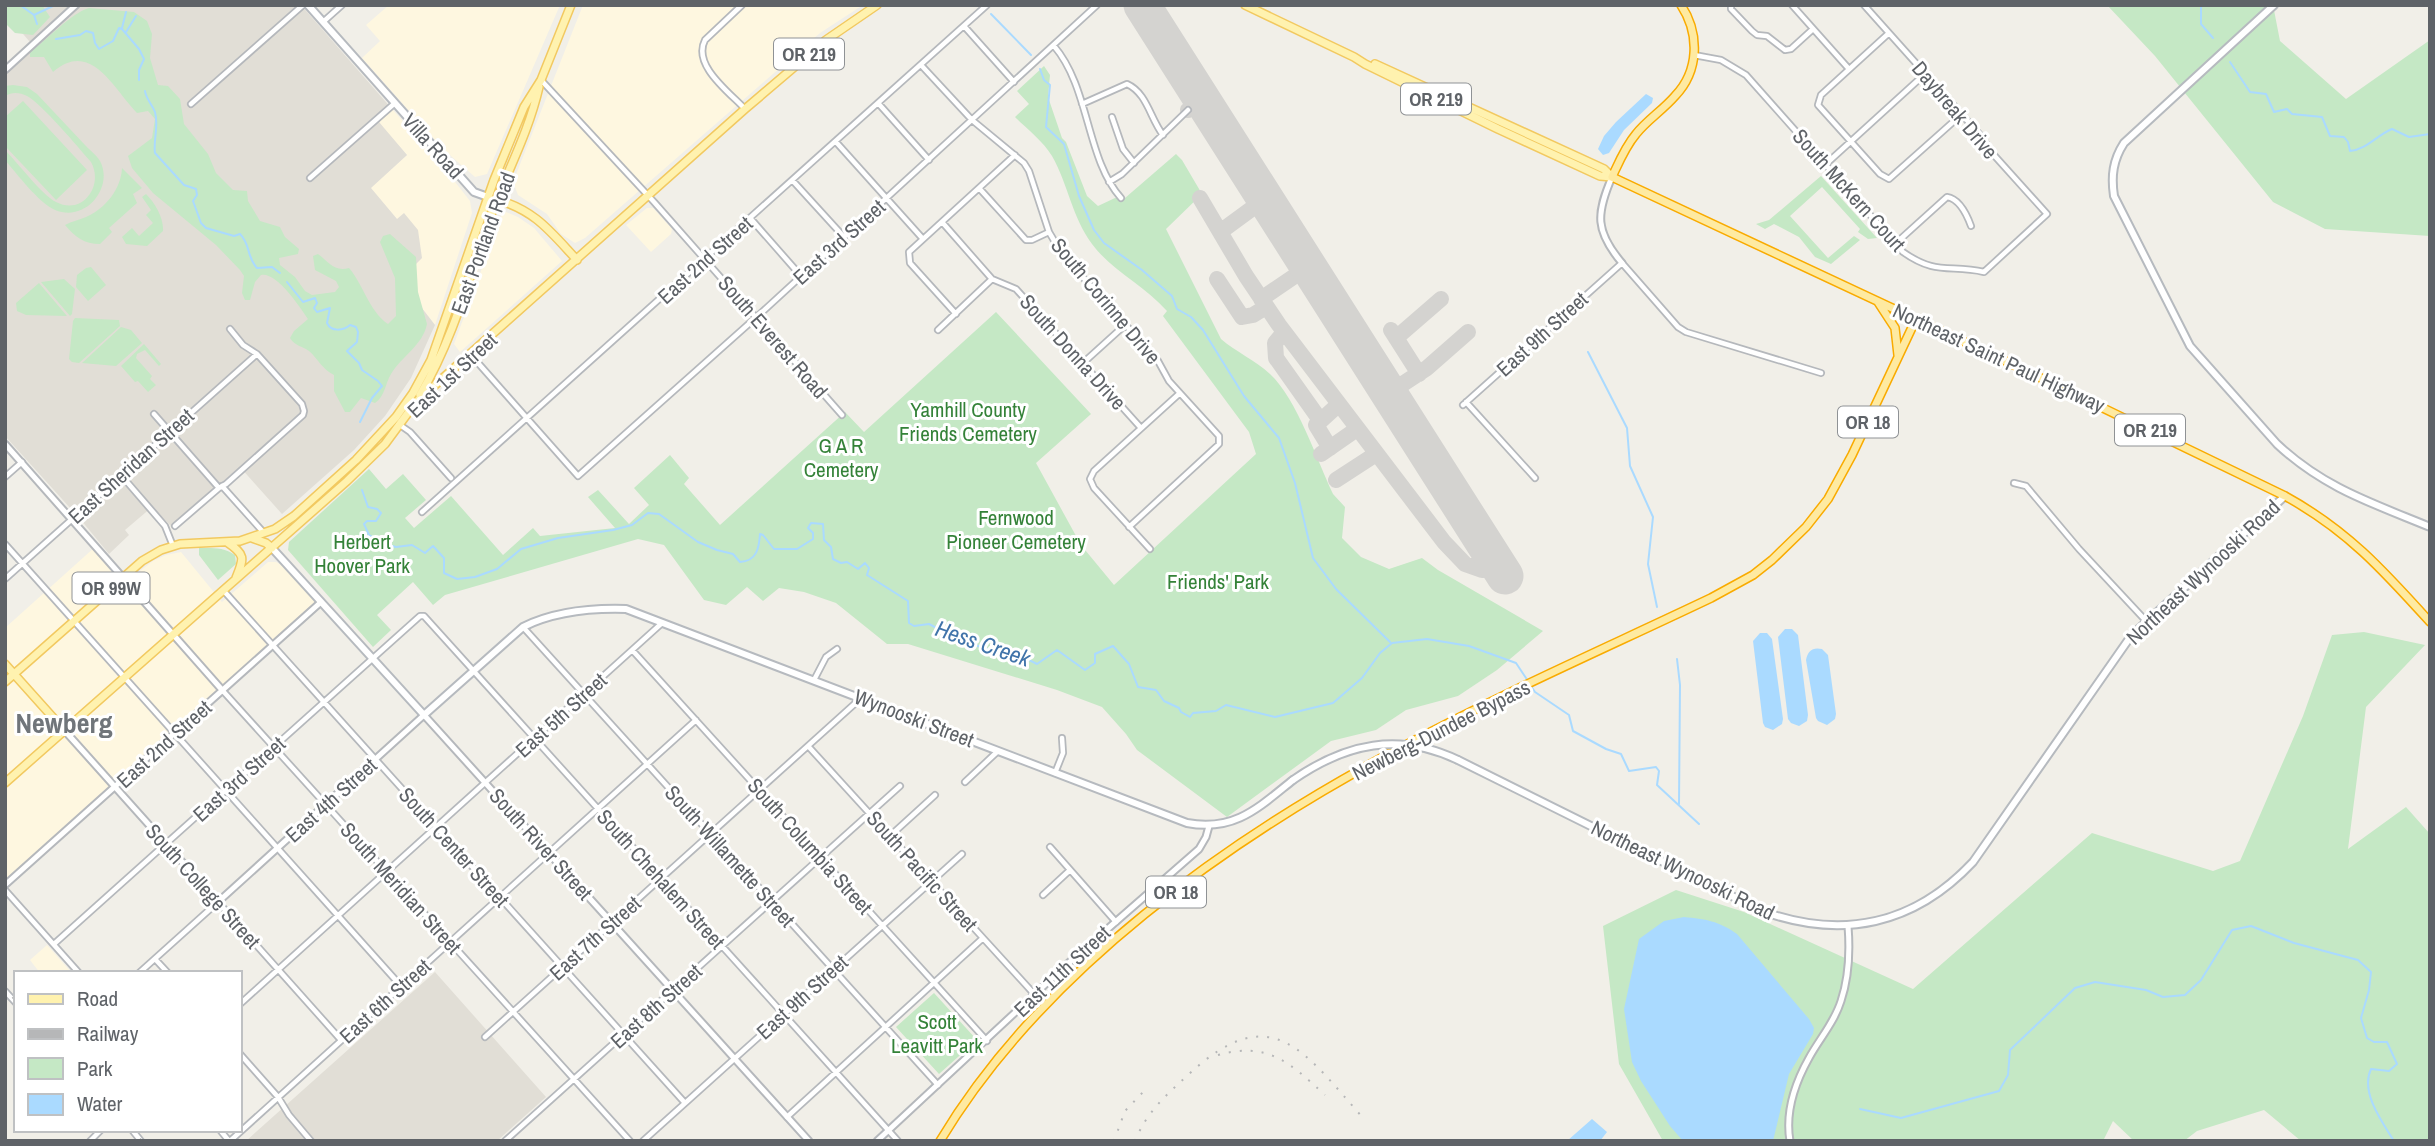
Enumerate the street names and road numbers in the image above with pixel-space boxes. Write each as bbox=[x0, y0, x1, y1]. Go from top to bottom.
road number: OR 219 bbox=[774, 38, 844, 70]
street label: Daybreak Drive bbox=[1905, 55, 2005, 165]
road number: OR 219 bbox=[1401, 83, 1471, 114]
street label: Villa Road bbox=[396, 107, 470, 185]
street label: South McKern Court bbox=[1786, 122, 1912, 258]
street label: East Portland Road bbox=[444, 168, 522, 318]
street label: East 3rd Street bbox=[787, 193, 892, 291]
street label: East 2nd Street bbox=[651, 209, 759, 310]
street label: South Corinne Drive bbox=[1044, 232, 1168, 370]
street label: South Everest Road bbox=[711, 269, 835, 405]
street label: East 9th Street bbox=[1490, 285, 1594, 383]
street label: South Donna Drive bbox=[1013, 288, 1133, 416]
street label: Northeast Saint Paul Highway bbox=[1888, 296, 2110, 420]
street label: East 1st Street bbox=[401, 326, 503, 424]
street label: East Sheridan Street bbox=[62, 402, 200, 530]
road number: OR 18 bbox=[1838, 406, 1898, 438]
road number: OR 219 bbox=[2115, 414, 2185, 446]
street label: Northeast Wynooski Road bbox=[2120, 493, 2286, 651]
road number: OR 99W bbox=[72, 572, 150, 604]
street label: East 5th Street bbox=[509, 666, 613, 764]
street label: Newberg-Dundee Bypass bbox=[1347, 673, 1535, 787]
street label: Wynooski Street bbox=[850, 682, 978, 754]
street label: East 2nd Street bbox=[110, 693, 218, 794]
street label: East 3rd Street bbox=[187, 730, 292, 828]
street label: East 4th Street bbox=[279, 751, 383, 849]
street label: South Columbia Street bbox=[741, 772, 879, 921]
street label: South Willamette Street bbox=[658, 779, 802, 933]
street label: South Center Street bbox=[392, 781, 516, 913]
street label: South River Street bbox=[483, 782, 599, 906]
street label: South Chehalem Street bbox=[590, 803, 732, 955]
street label: South Pacific Street bbox=[860, 804, 984, 938]
street label: Northeast Wynooski Road bbox=[1586, 813, 1780, 927]
street label: South Meridian Street bbox=[334, 816, 468, 960]
street label: South College Street bbox=[139, 817, 267, 955]
road number: OR 18 bbox=[1146, 876, 1206, 908]
street label: East 7th Street bbox=[543, 889, 647, 987]
street label: East 11th Street bbox=[1007, 919, 1117, 1023]
street label: East 9th Street bbox=[750, 948, 854, 1046]
street label: East 6th Street bbox=[333, 952, 437, 1050]
street label: East 8th Street bbox=[604, 957, 708, 1055]

